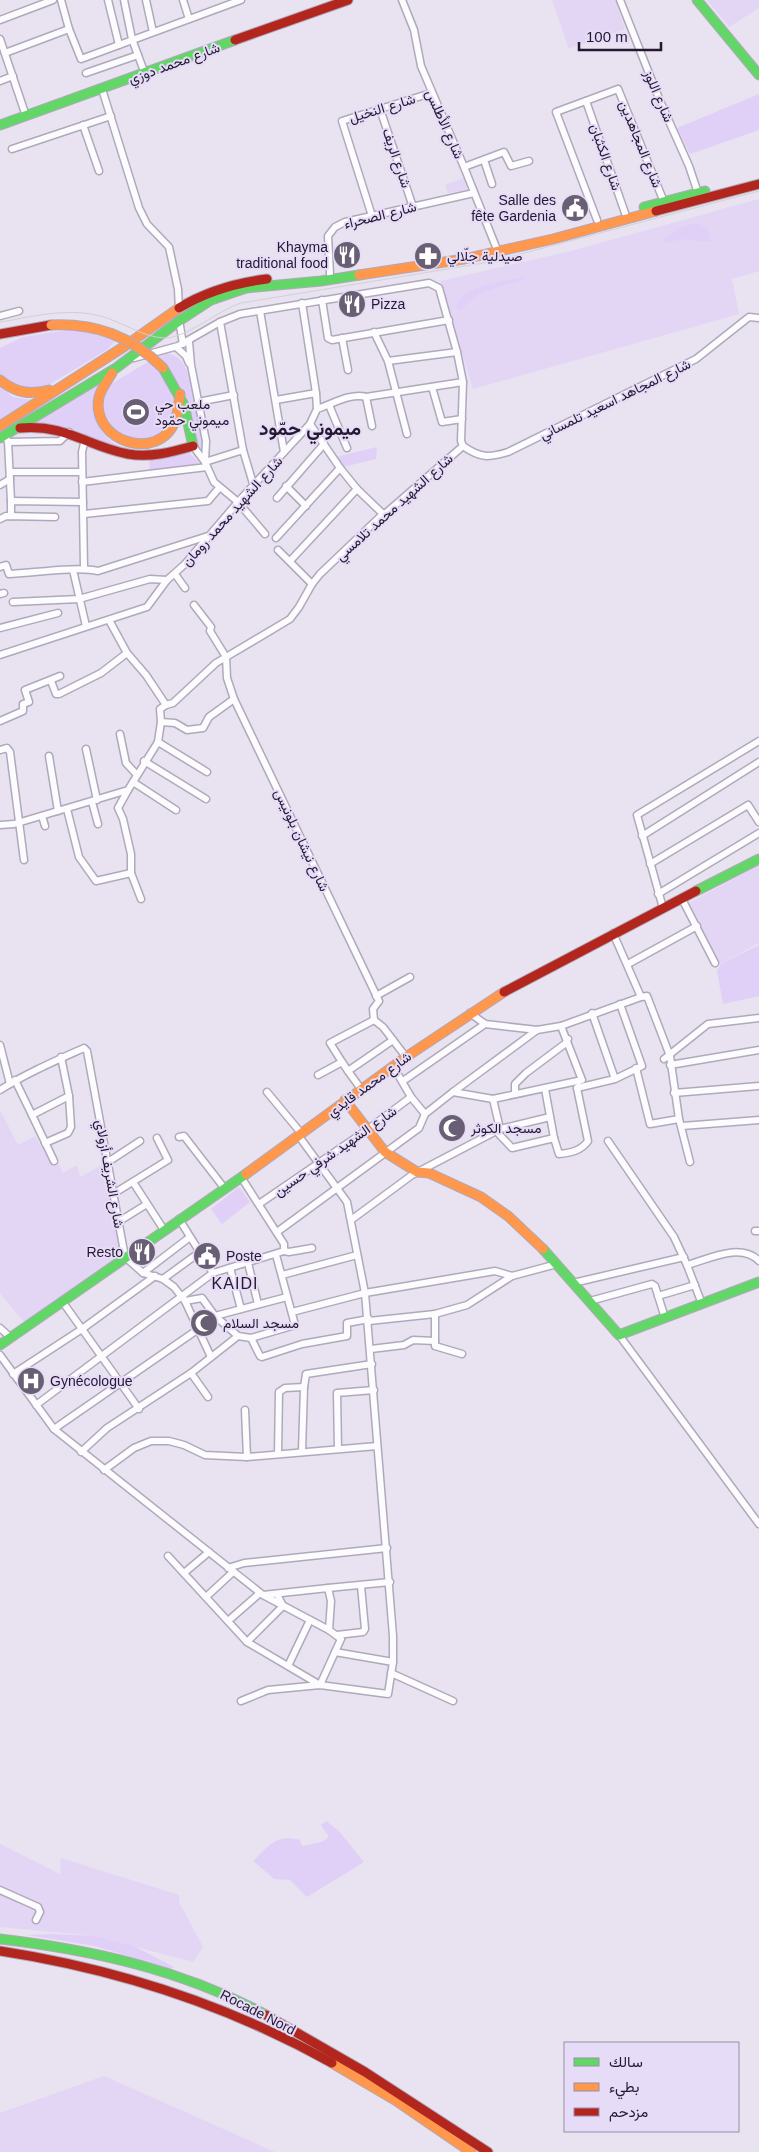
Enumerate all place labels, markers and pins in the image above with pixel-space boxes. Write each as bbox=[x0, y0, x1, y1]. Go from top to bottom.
place label: Salle des fête Gardenia bbox=[471, 192, 556, 224]
public building icon: Salle des fête Gardenia bbox=[560, 193, 590, 223]
place label: Khayma traditional food bbox=[236, 239, 328, 271]
restaurant icon: Khayma traditional food bbox=[332, 240, 362, 270]
pharmacy icon: صيدلية جلّالي bbox=[413, 241, 443, 271]
place label: صيدلية جلّالي bbox=[447, 247, 523, 268]
restaurant icon: Pizza bbox=[337, 289, 367, 319]
place label: Pizza bbox=[371, 296, 405, 312]
place label: ملعب حي ميموني حمّود bbox=[155, 396, 229, 432]
sports icon: ملعب حي ميموني حمّود bbox=[121, 397, 151, 427]
mosque icon: مسجد الكوثر bbox=[437, 1113, 467, 1143]
place label: مسجد الكوثر bbox=[470, 1120, 542, 1137]
restaurant icon: Resto bbox=[127, 1237, 157, 1267]
public building icon: Poste bbox=[192, 1241, 222, 1271]
place label: Resto bbox=[86, 1244, 123, 1260]
place label: Poste bbox=[226, 1248, 262, 1264]
mosque icon: مسجد السلام bbox=[189, 1308, 219, 1338]
place label: مسجد السلام bbox=[223, 1315, 299, 1332]
hospital icon: Gynécologue bbox=[16, 1366, 46, 1396]
place label: Gynécologue bbox=[50, 1373, 133, 1389]

